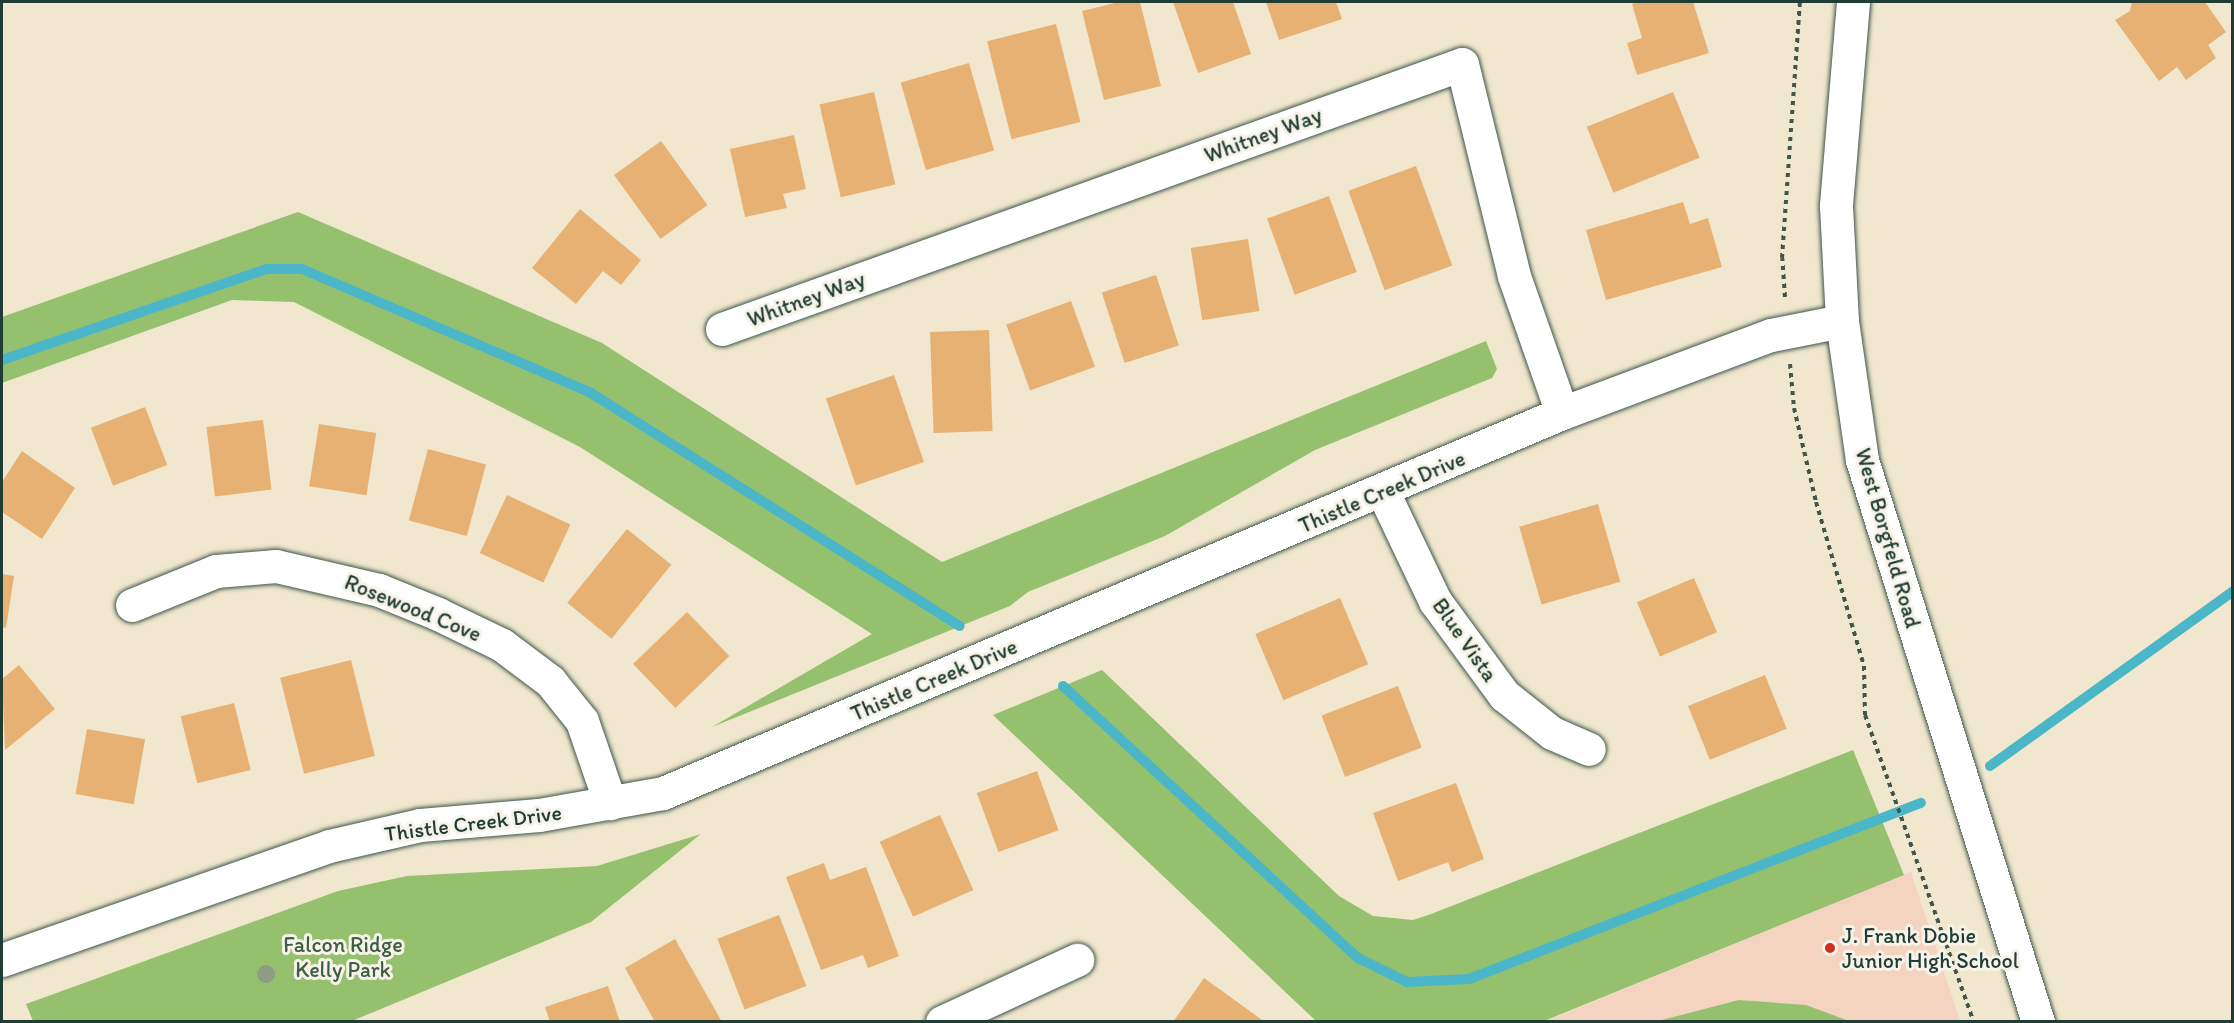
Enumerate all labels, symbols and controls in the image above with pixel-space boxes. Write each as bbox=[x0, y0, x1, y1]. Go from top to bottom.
street label: Whitney Way bbox=[1201, 102, 1325, 168]
street label: Whitney Way bbox=[744, 266, 868, 332]
street label: Thistle Creek Drive bbox=[1295, 445, 1469, 539]
street label: West Borgfeld Road bbox=[1850, 445, 1926, 631]
street label: Rosewood Cove bbox=[341, 569, 485, 647]
street label: Blue Vista bbox=[1427, 593, 1503, 687]
street label: Thistle Creek Drive bbox=[847, 633, 1021, 727]
street label: Thistle Creek Drive bbox=[383, 799, 563, 847]
place label: J. Frank Dobie Junior High School bbox=[1842, 922, 2018, 974]
park label: Falcon Ridge Kelly Park bbox=[283, 931, 403, 982]
marker: J. Frank Dobie Junior High School bbox=[1823, 941, 1837, 955]

